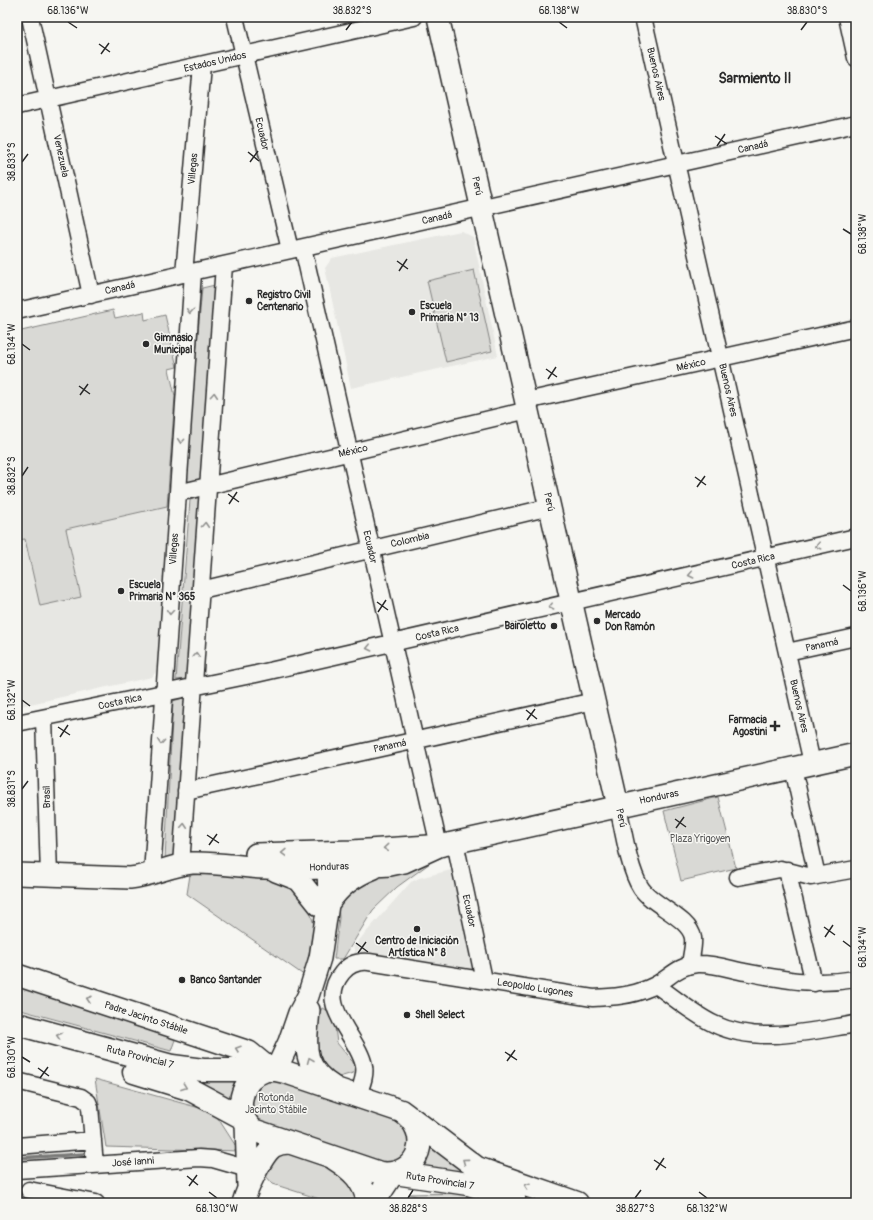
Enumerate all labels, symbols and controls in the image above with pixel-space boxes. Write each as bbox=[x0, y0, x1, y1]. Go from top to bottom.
text: 68.136°W bbox=[47, 5, 89, 17]
text: 38.832°S bbox=[332, 5, 372, 17]
text: 68.138°W bbox=[539, 5, 580, 17]
text: 38.830°S bbox=[787, 5, 827, 17]
street label: Buenos Aires bbox=[644, 46, 668, 102]
street label: Estados Unidos bbox=[183, 49, 248, 75]
district label: Sarmiento II bbox=[718, 70, 792, 87]
street label: Ecuador bbox=[252, 116, 272, 152]
street label: Venezuela bbox=[51, 133, 71, 179]
street label: Canadá bbox=[737, 138, 769, 156]
text: 38.833°S bbox=[6, 142, 18, 182]
street label: Villegas bbox=[186, 152, 200, 185]
street label: Perú bbox=[469, 175, 485, 197]
street label: Canadá bbox=[421, 209, 453, 227]
text: 68.138°W bbox=[857, 213, 869, 254]
street label: Canadá bbox=[104, 279, 136, 297]
place label: Registro Civil Centenario bbox=[257, 289, 311, 313]
marker: Registro Civil Centenario bbox=[244, 296, 254, 306]
place label: Escuela Primaria N° 13 bbox=[420, 300, 479, 324]
marker: Escuela Primaria N° 13 bbox=[407, 307, 417, 317]
one-way arrow bbox=[186, 308, 195, 314]
text: 68.134°W bbox=[6, 323, 18, 365]
place label: Gimnasio Municipal bbox=[154, 332, 194, 356]
marker: Gimnasio Municipal bbox=[141, 339, 151, 349]
street label: México bbox=[675, 356, 707, 374]
street label: Buenos Aires bbox=[716, 362, 740, 418]
one-way arrow bbox=[210, 392, 219, 398]
one-way arrow bbox=[177, 438, 186, 444]
street label: México bbox=[337, 442, 369, 460]
text: 38.832°S bbox=[6, 456, 18, 496]
street label: Perú bbox=[541, 491, 557, 513]
one-way arrow bbox=[201, 522, 210, 528]
street label: Ecuador bbox=[360, 529, 380, 565]
street label: Colombia bbox=[390, 530, 431, 550]
street label: Villegas bbox=[167, 532, 181, 565]
one-way arrow bbox=[815, 541, 821, 549]
street label: Costa Rica bbox=[730, 550, 776, 572]
one-way arrow bbox=[688, 570, 694, 578]
text: 68.136°W bbox=[857, 570, 869, 612]
place label: Escuela Primaria N° 365 bbox=[129, 579, 196, 603]
marker: Escuela Primaria N° 365 bbox=[116, 586, 126, 596]
one-way arrow bbox=[548, 602, 554, 610]
one-way arrow bbox=[166, 609, 174, 615]
place label: Mercado Don Ramón bbox=[605, 609, 655, 633]
marker: Mercado Don Ramón bbox=[592, 616, 602, 626]
place label: Bairoletto bbox=[504, 620, 547, 632]
marker: Bairoletto bbox=[549, 621, 559, 631]
street label: Costa Rica bbox=[414, 622, 460, 644]
street label: Panamá bbox=[804, 636, 840, 654]
one-way arrow bbox=[366, 644, 373, 652]
one-way arrow bbox=[192, 652, 201, 658]
street label: Buenos Aires bbox=[787, 678, 811, 734]
text: 68.132°W bbox=[6, 679, 18, 721]
street label: Costa Rica bbox=[97, 691, 143, 712]
place label: Farmacia Agostini bbox=[728, 714, 767, 738]
marker: Farmacia Agostini bbox=[770, 721, 780, 731]
street label: Panamá bbox=[372, 737, 408, 755]
one-way arrow bbox=[157, 739, 166, 745]
text: 38.831°S bbox=[6, 770, 18, 808]
street label: Brasil bbox=[41, 786, 53, 808]
street label: Honduras bbox=[638, 787, 680, 807]
street label: Perú bbox=[613, 807, 629, 829]
one-way arrow bbox=[179, 823, 188, 829]
park label: Plaza Yrigoyen bbox=[670, 833, 731, 845]
one-way arrow bbox=[383, 844, 389, 853]
one-way arrow bbox=[281, 849, 287, 858]
street label: Honduras bbox=[309, 860, 350, 874]
street label: Ecuador bbox=[460, 893, 478, 929]
marker: Centro de Iniciación Artística N° 8 bbox=[412, 924, 422, 934]
text: 68.134°W bbox=[857, 926, 869, 968]
place label: Centro de Iniciación Artística N° 8 bbox=[375, 935, 459, 959]
place label: Banco Santander bbox=[190, 974, 262, 986]
marker: Banco Santander bbox=[177, 975, 187, 985]
street label: Leopoldo Lugones bbox=[496, 976, 574, 1000]
one-way arrow bbox=[85, 995, 92, 1004]
street label: Padre Jacinto Stábile bbox=[103, 999, 189, 1037]
place label: Shell Select bbox=[415, 1009, 466, 1021]
marker: Shell Select bbox=[402, 1010, 412, 1020]
one-way arrow bbox=[56, 1032, 62, 1040]
text: 68.130°W bbox=[6, 1035, 18, 1078]
street label: Ruta Provincial 7 bbox=[105, 1043, 176, 1071]
one-way arrow bbox=[235, 1045, 242, 1054]
one-way arrow bbox=[306, 1056, 314, 1063]
one-way arrow bbox=[180, 1082, 187, 1090]
park label: Rotonda Jacinto Stábile bbox=[245, 1092, 307, 1116]
street label: José Ianni bbox=[111, 1155, 155, 1169]
one-way arrow bbox=[463, 1159, 470, 1166]
street label: Ruta Provincial 7 bbox=[405, 1170, 476, 1192]
one-way arrow bbox=[523, 1183, 530, 1191]
text: 68.130°W bbox=[196, 1203, 239, 1215]
text: 38.828°S bbox=[389, 1203, 428, 1215]
text: 38.827°S bbox=[616, 1203, 655, 1215]
text: 68.132°W bbox=[686, 1203, 728, 1215]

